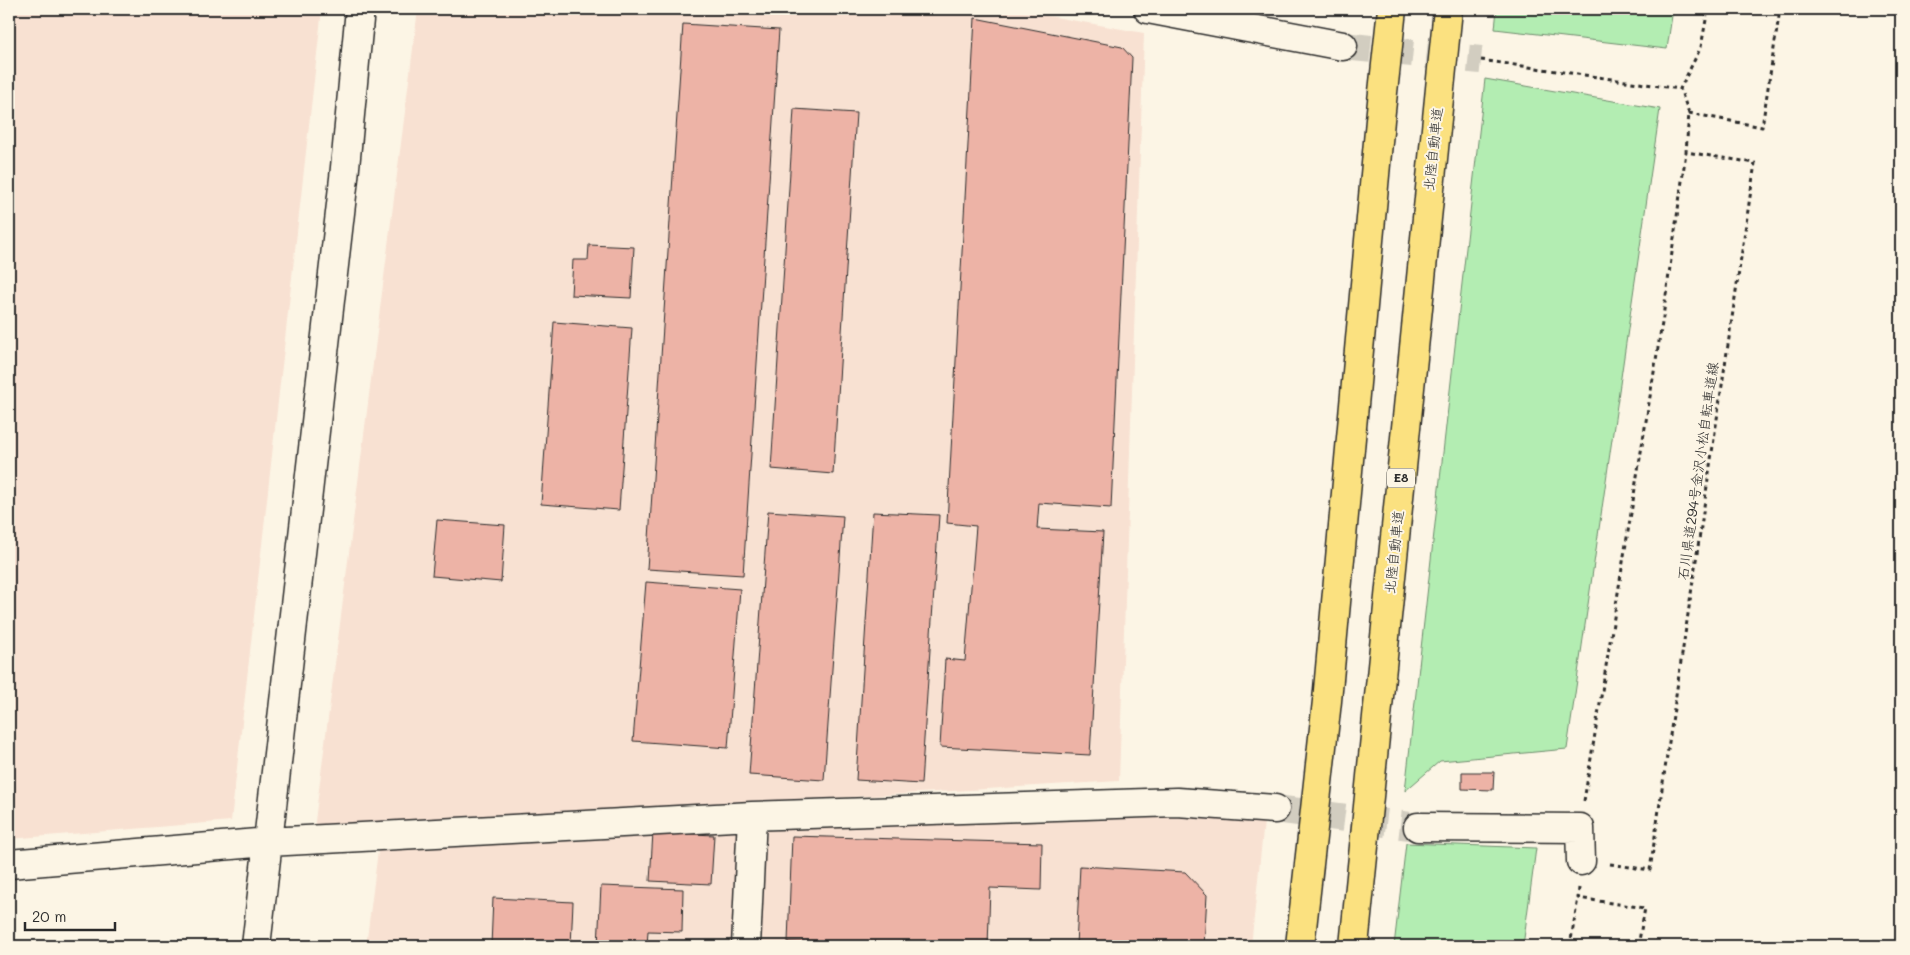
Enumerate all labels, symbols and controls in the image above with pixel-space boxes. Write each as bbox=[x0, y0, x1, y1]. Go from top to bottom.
street label: 北陸自動車道 bbox=[1419, 106, 1446, 192]
street label: 石川県道294号金沢小松自転車道線 bbox=[1673, 361, 1722, 581]
road number: E8 bbox=[1387, 468, 1415, 488]
street label: 北陸自動車道 bbox=[1380, 509, 1407, 595]
scale bar bbox=[25, 900, 115, 932]
text: 20 m bbox=[32, 906, 66, 926]

